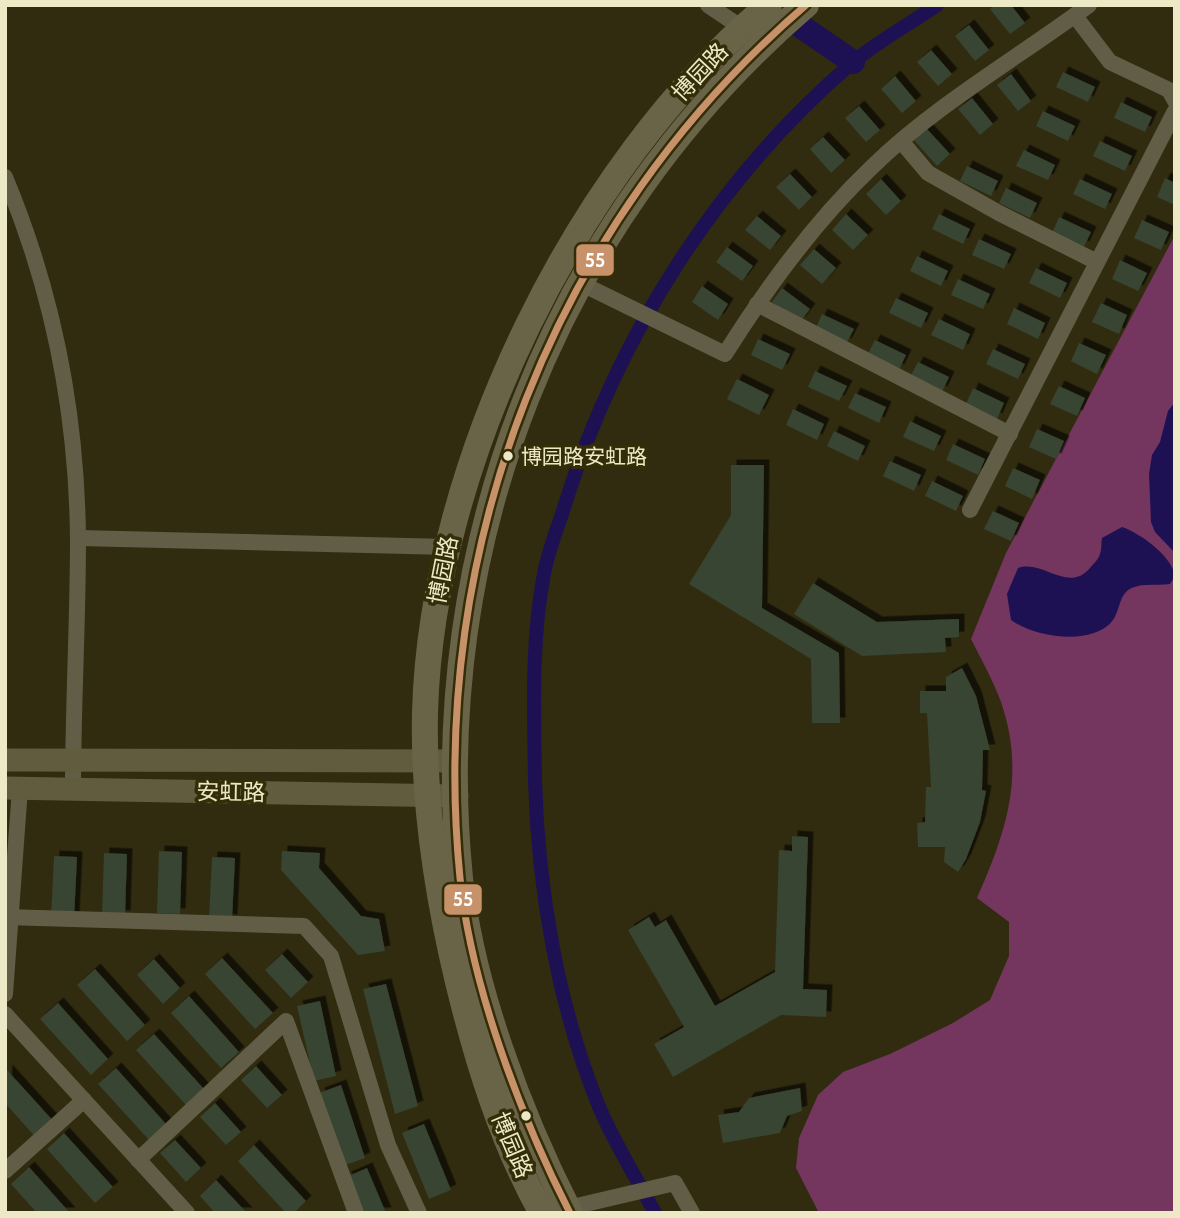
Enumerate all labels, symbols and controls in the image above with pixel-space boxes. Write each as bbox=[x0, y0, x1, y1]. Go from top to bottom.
street label: 博园路 bbox=[666, 37, 734, 107]
line badge: 55 bbox=[575, 243, 615, 277]
text: 55 bbox=[585, 249, 605, 272]
place label: 博园路安虹路 bbox=[521, 444, 647, 469]
marker: 博园路安虹路 bbox=[501, 449, 515, 463]
street label: 博园路 bbox=[423, 533, 463, 607]
street label: 安虹路 bbox=[196, 777, 266, 807]
line badge: 55 bbox=[443, 883, 483, 916]
text: 55 bbox=[453, 888, 473, 911]
street label: 博园路 bbox=[486, 1108, 538, 1182]
unlabelled marker bbox=[519, 1109, 533, 1123]

